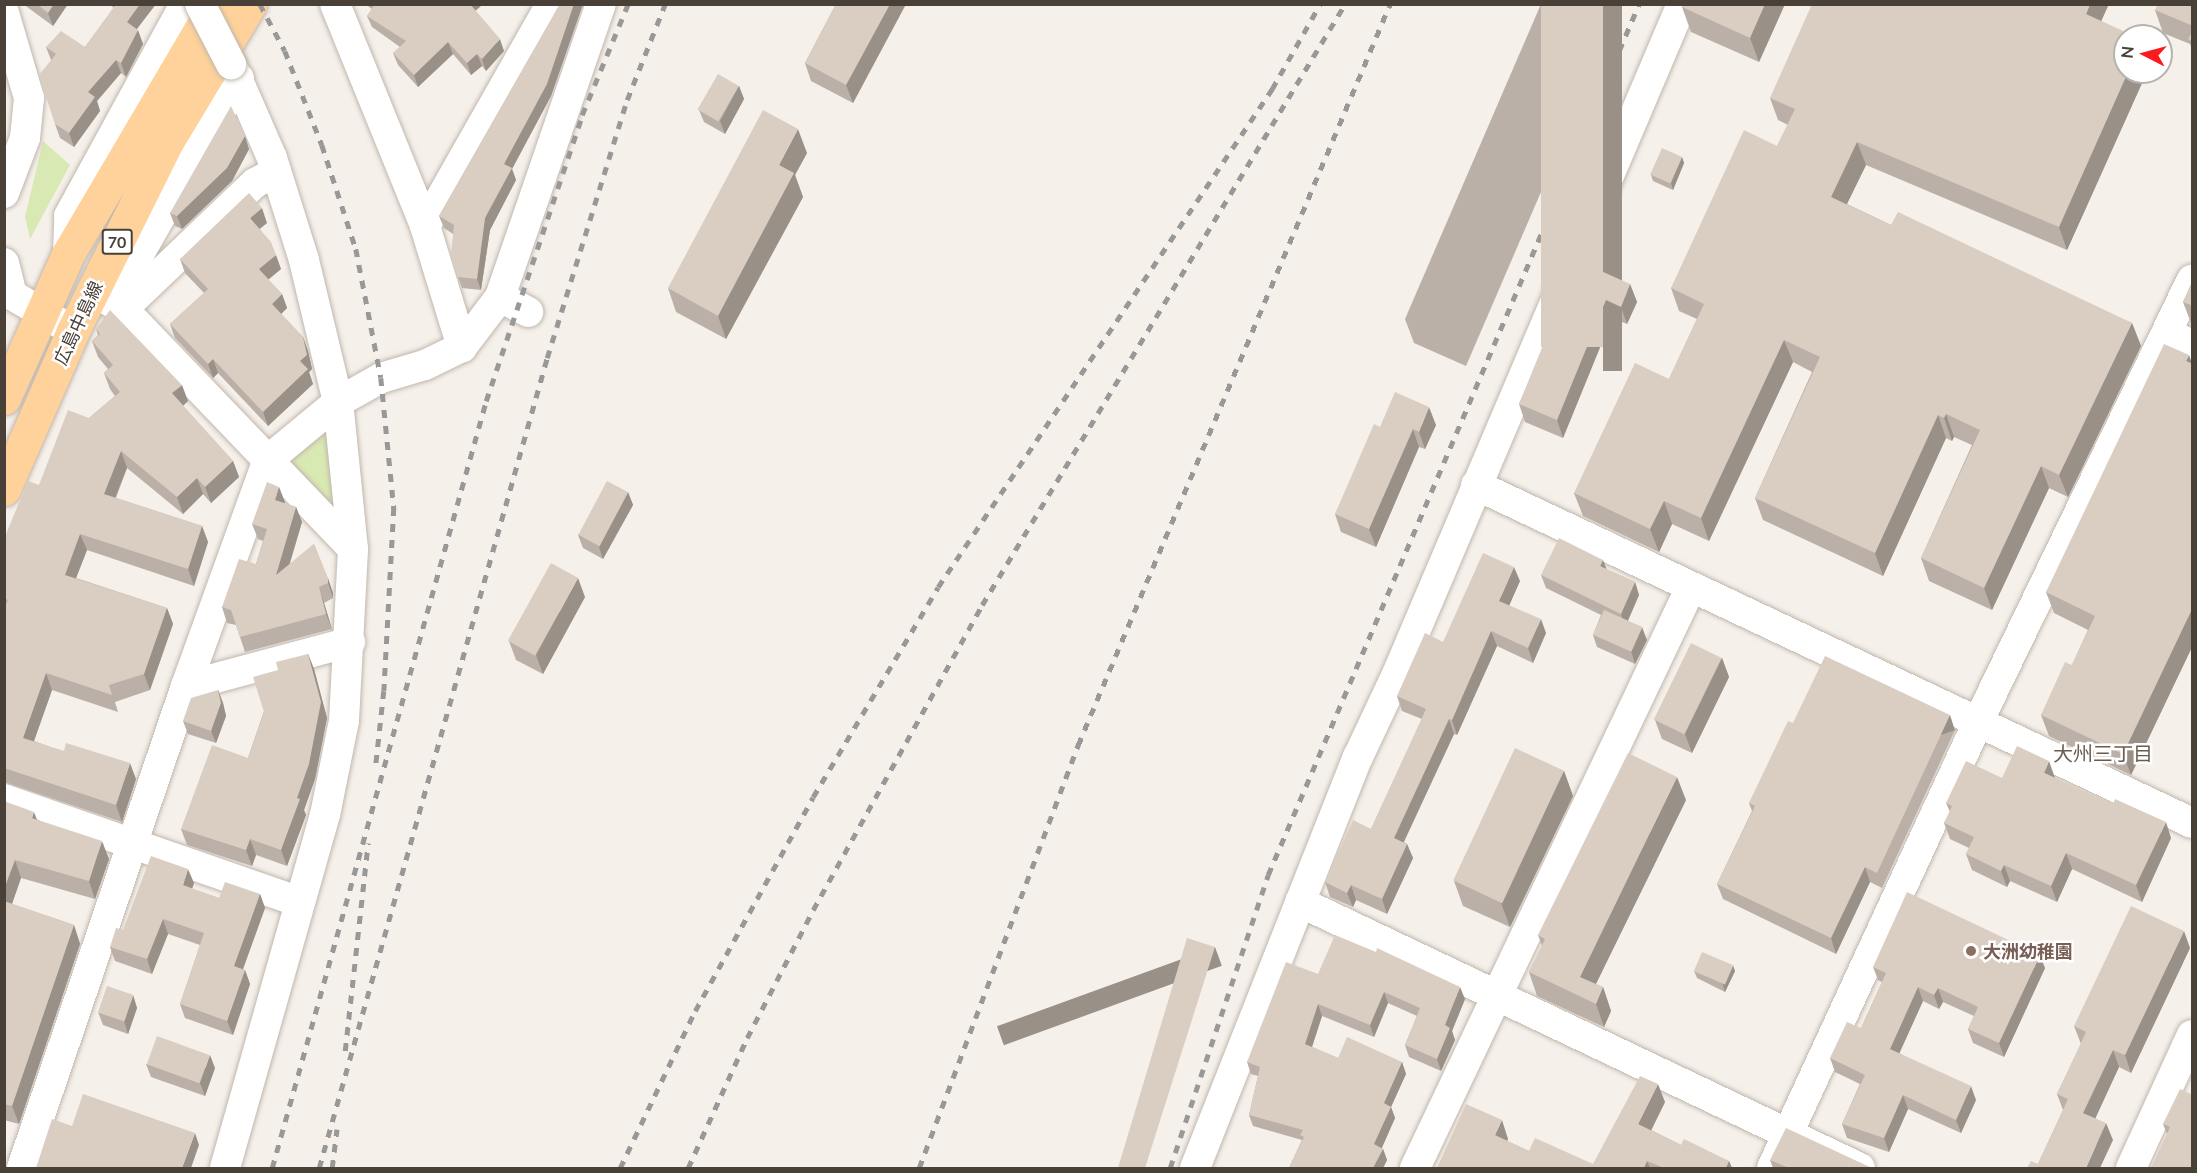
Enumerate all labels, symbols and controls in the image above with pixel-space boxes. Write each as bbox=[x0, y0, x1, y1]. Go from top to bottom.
north arrow bbox=[2113, 24, 2173, 84]
text: N bbox=[2116, 45, 2137, 59]
road number: 70 bbox=[100, 229, 134, 255]
street label: 広島中島線 bbox=[49, 278, 107, 368]
district label: 大州三丁目 bbox=[2053, 741, 2153, 765]
place label: 大洲幼稚園 bbox=[1983, 940, 2073, 962]
marker: 大洲幼稚園 bbox=[1964, 944, 1978, 958]

